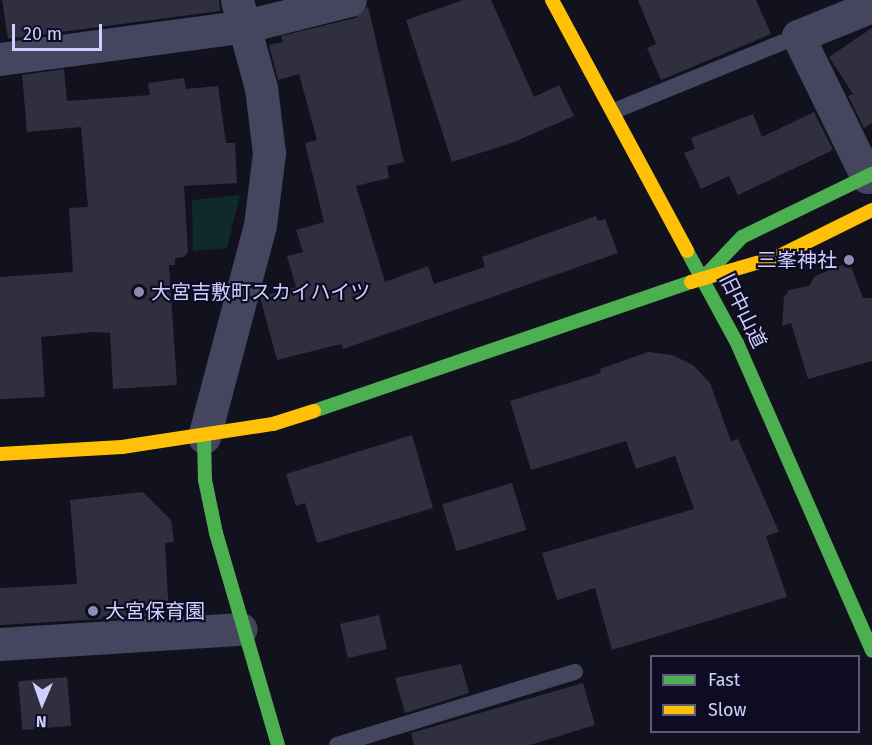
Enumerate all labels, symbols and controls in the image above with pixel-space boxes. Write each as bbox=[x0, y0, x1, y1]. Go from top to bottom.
scale bar bbox=[15, 12, 105, 50]
text: 20 m bbox=[23, 23, 62, 45]
place label: 三峯神社 bbox=[757, 248, 837, 272]
marker: 三峯神社 bbox=[842, 253, 856, 267]
street label: 旧中山道 bbox=[715, 270, 771, 352]
place label: 大宮吉敷町スカイハイツ bbox=[151, 280, 371, 304]
marker: 大宮吉敷町スカイハイツ bbox=[132, 285, 146, 299]
place label: 大宮保育園 bbox=[105, 599, 205, 623]
marker: 大宮保育園 bbox=[86, 604, 100, 618]
legend bbox=[650, 655, 860, 733]
text: Fast bbox=[708, 669, 740, 691]
north arrow bbox=[12, 673, 72, 733]
text: Slow bbox=[708, 699, 746, 721]
text: N bbox=[36, 712, 47, 731]

